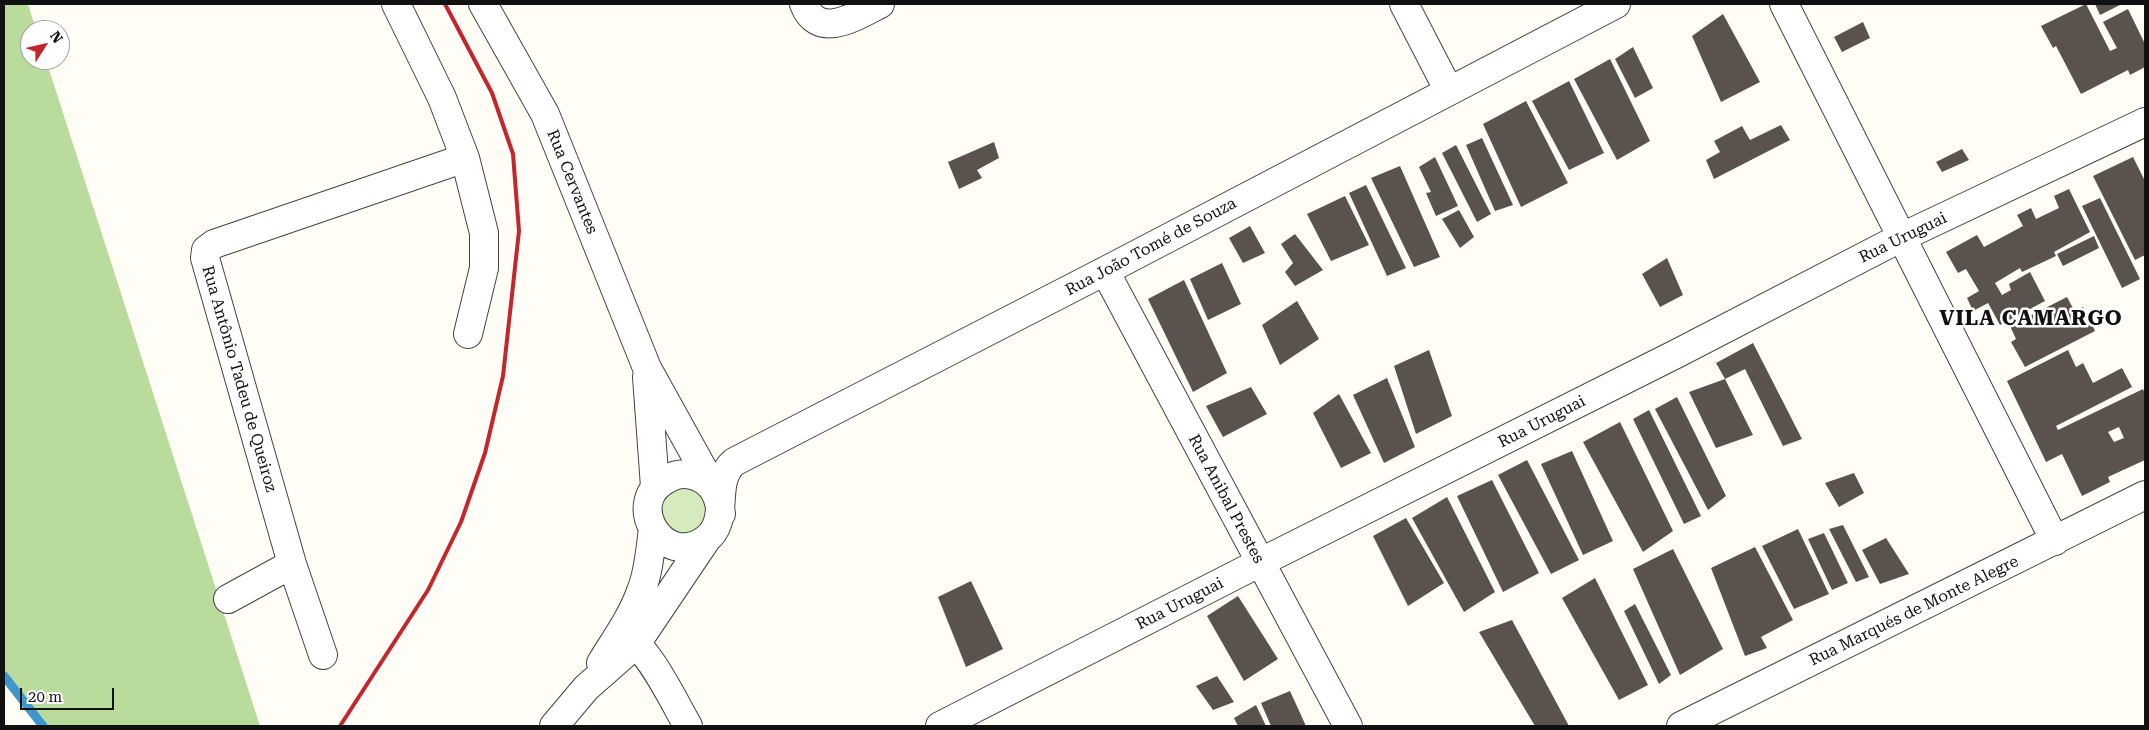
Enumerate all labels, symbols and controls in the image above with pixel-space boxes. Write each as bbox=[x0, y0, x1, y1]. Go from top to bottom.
north arrow bbox=[20, 20, 70, 70]
text: N bbox=[47, 28, 66, 46]
street label: Rua Cervantes bbox=[542, 127, 602, 237]
street label: Rua João Tomé de Souza bbox=[1062, 194, 1240, 300]
street label: Rua Uruguai bbox=[1856, 208, 1950, 268]
street label: Rua Antônio Tadeu de Queiroz bbox=[197, 264, 281, 494]
district label: VILA CAMARGO bbox=[1938, 306, 2124, 332]
street label: Rua Uruguai bbox=[1495, 392, 1589, 452]
street label: Rua Anibal Prestes bbox=[1184, 431, 1268, 567]
street label: Rua Marqués de Monte Alegre bbox=[1806, 552, 2022, 670]
street label: Rua Uruguai bbox=[1133, 574, 1227, 634]
scale bar bbox=[22, 678, 116, 710]
text: 20 m bbox=[28, 688, 62, 706]

